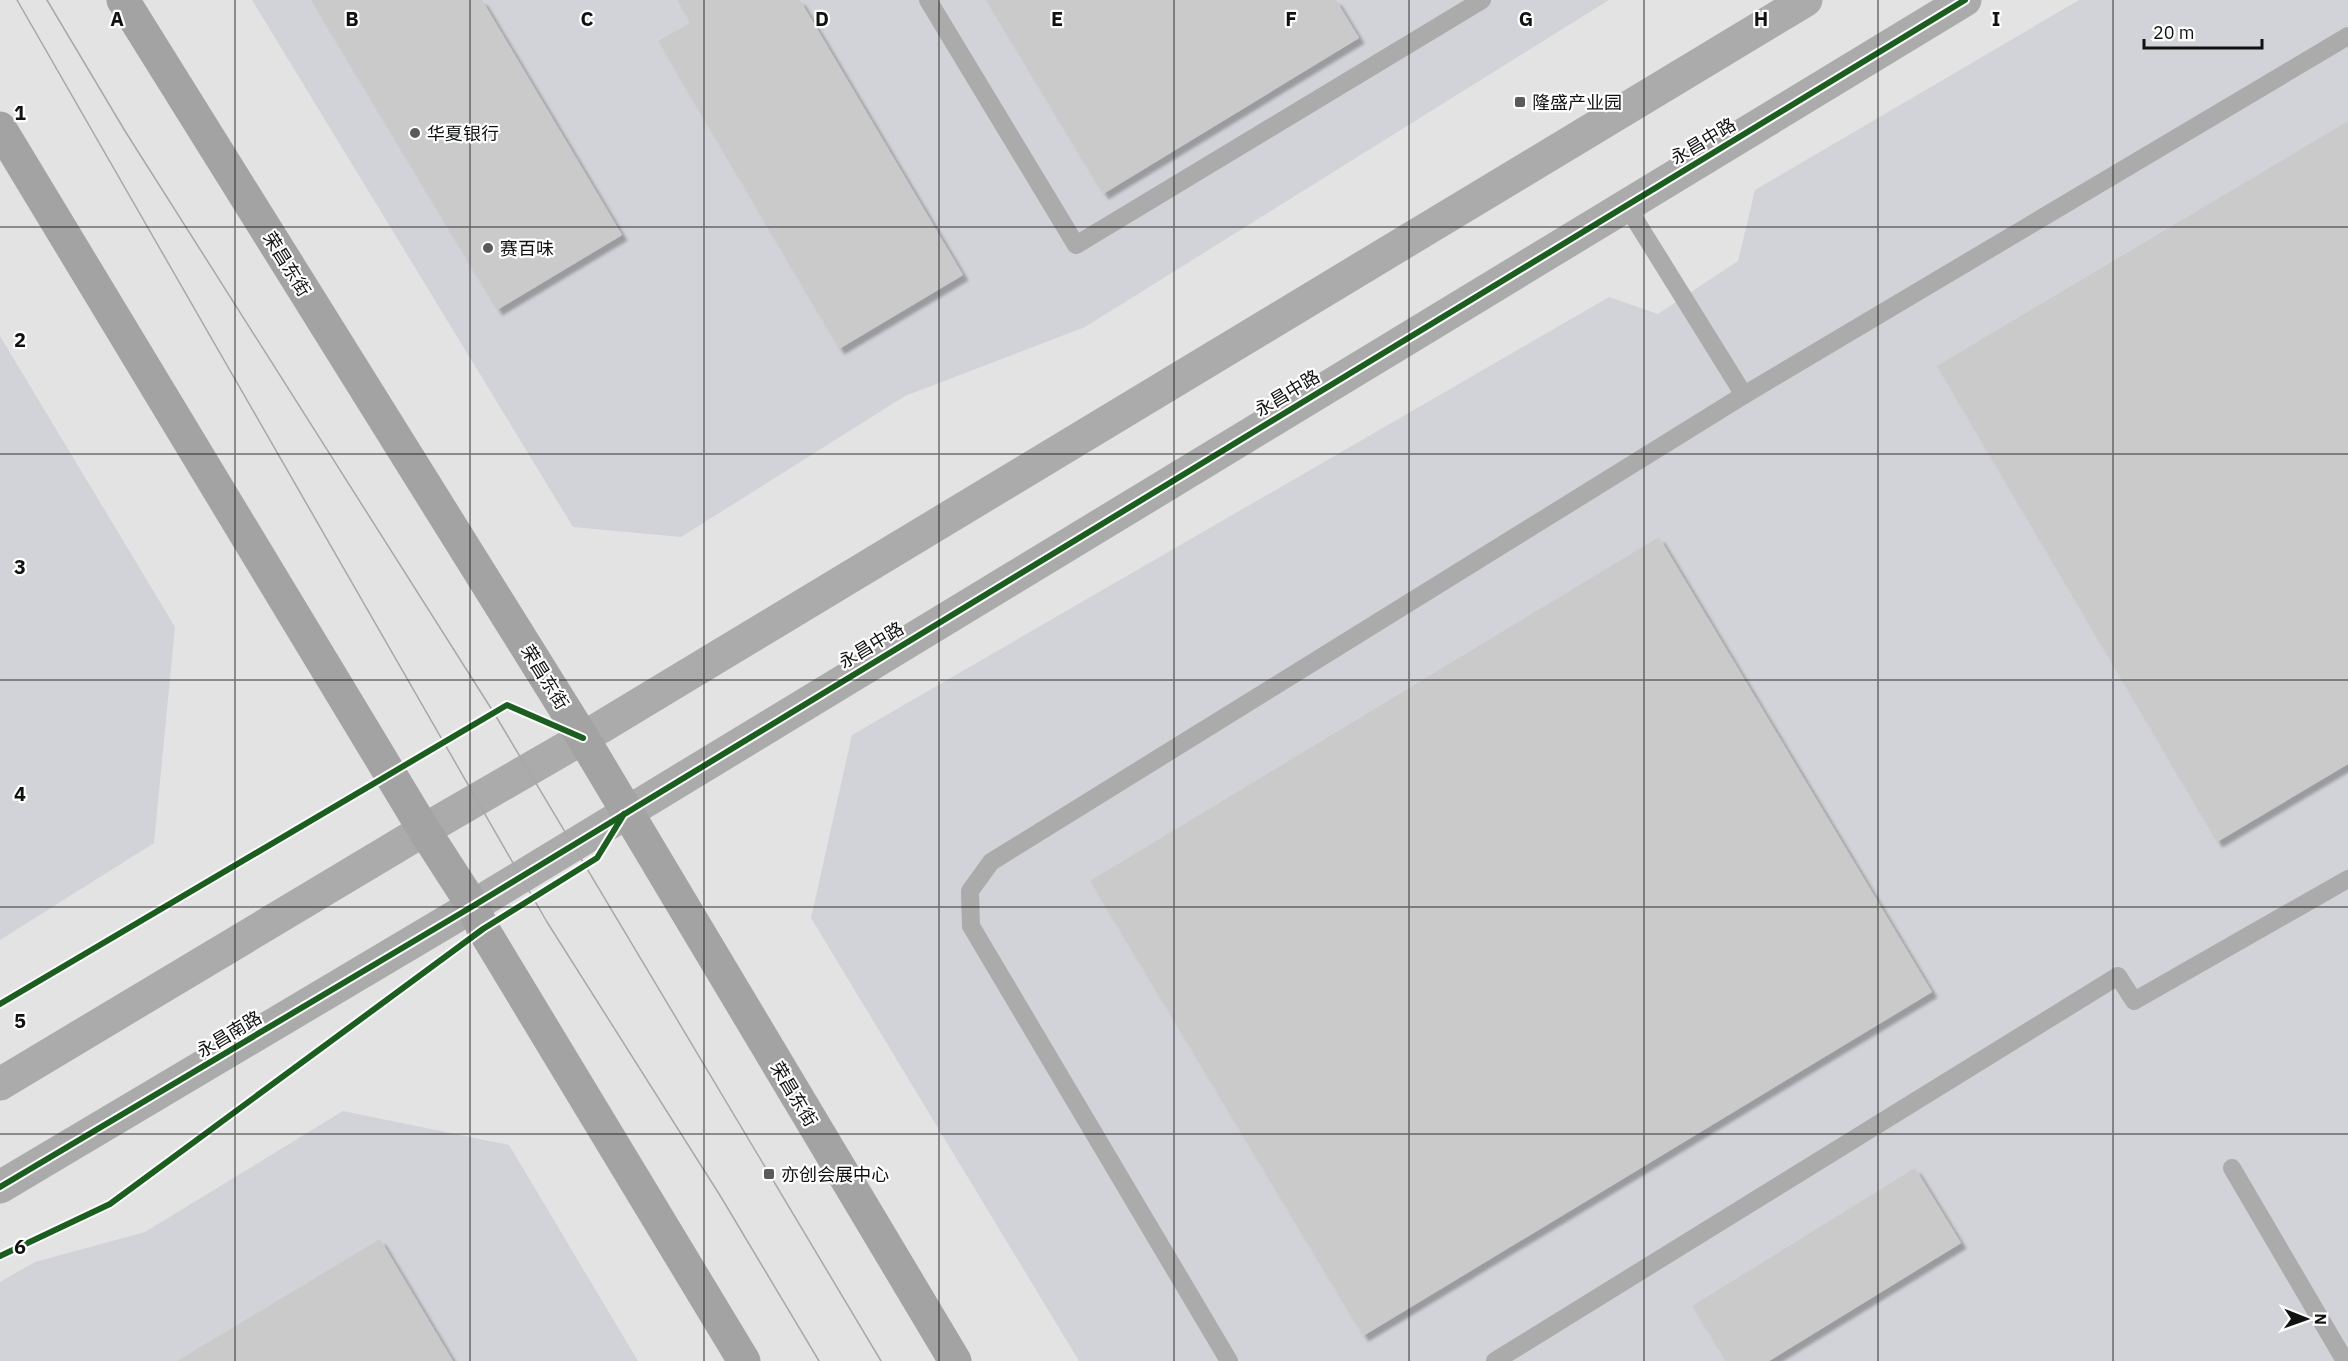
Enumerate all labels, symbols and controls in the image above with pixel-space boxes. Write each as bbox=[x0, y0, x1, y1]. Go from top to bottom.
text: A bbox=[110, 5, 124, 32]
text: B bbox=[345, 5, 359, 32]
text: C bbox=[580, 5, 594, 32]
text: D bbox=[815, 5, 829, 32]
text: E bbox=[1051, 5, 1063, 32]
text: F bbox=[1285, 5, 1297, 32]
text: G bbox=[1519, 5, 1533, 32]
text: H bbox=[1754, 5, 1768, 32]
text: I bbox=[1992, 5, 2000, 32]
scale bar bbox=[2144, 12, 2262, 50]
text: 20 m bbox=[2153, 21, 2195, 44]
place label: 隆盛产业园 bbox=[1532, 91, 1622, 114]
marker: 隆盛产业园 bbox=[1513, 95, 1527, 109]
text: 1 bbox=[14, 99, 26, 126]
street label: 永昌中路 bbox=[1666, 113, 1740, 169]
place label: 华夏银行 bbox=[427, 122, 499, 145]
marker: 华夏银行 bbox=[408, 126, 422, 140]
street label: 荣昌东街 bbox=[258, 227, 316, 301]
place label: 赛百味 bbox=[500, 237, 554, 260]
marker: 赛百味 bbox=[481, 241, 495, 255]
text: 2 bbox=[14, 326, 26, 353]
street label: 永昌中路 bbox=[1250, 365, 1324, 421]
text: 3 bbox=[14, 553, 26, 580]
street label: 永昌中路 bbox=[834, 617, 908, 673]
street label: 荣昌东街 bbox=[516, 640, 574, 714]
text: 4 bbox=[14, 780, 26, 807]
street label: 永昌南路 bbox=[192, 1006, 266, 1062]
text: 5 bbox=[14, 1007, 26, 1034]
street label: 荣昌东街 bbox=[766, 1057, 822, 1131]
place label: 亦创会展中心 bbox=[781, 1163, 889, 1186]
marker: 亦创会展中心 bbox=[762, 1167, 776, 1181]
text: 6 bbox=[14, 1233, 26, 1260]
north arrow bbox=[2276, 1289, 2336, 1349]
text: N bbox=[2311, 1313, 2331, 1325]

